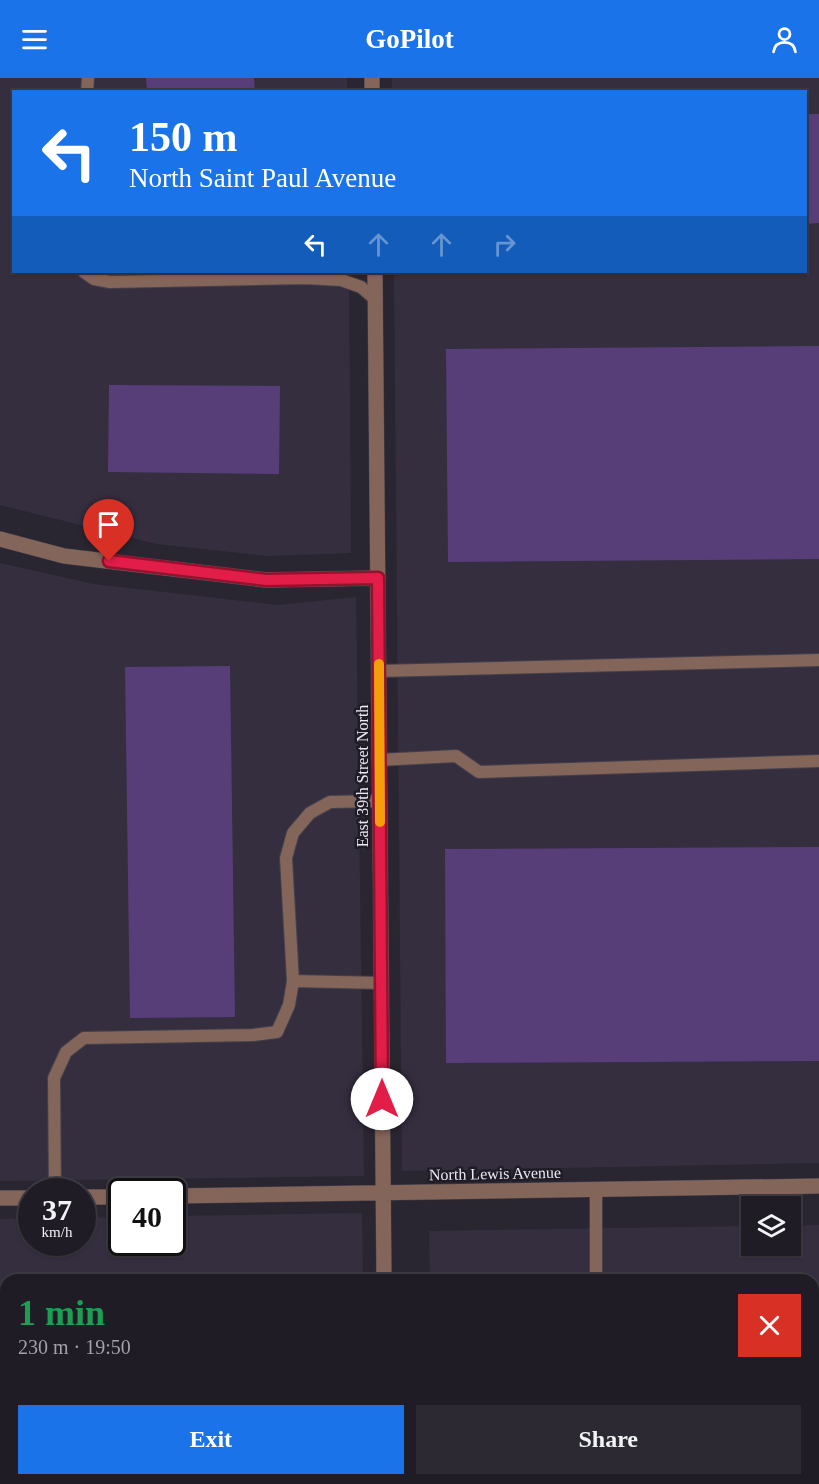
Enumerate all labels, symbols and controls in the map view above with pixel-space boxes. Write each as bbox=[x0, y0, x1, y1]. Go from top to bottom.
icon: menu bbox=[18, 23, 51, 56]
icon: person bbox=[768, 23, 801, 56]
text: GoPilot bbox=[365, 24, 454, 54]
icon: left bbox=[30, 114, 108, 192]
text: 150 m bbox=[129, 114, 238, 160]
text: North Saint Paul Avenue bbox=[129, 163, 396, 193]
icon: left bbox=[299, 228, 332, 261]
icon: ahead bbox=[362, 228, 395, 261]
icon: ahead bbox=[425, 228, 458, 261]
icon: right bbox=[488, 228, 521, 261]
pin bbox=[83, 499, 134, 561]
icon: arrive bbox=[92, 508, 125, 541]
street label: East 39th Street North bbox=[354, 705, 371, 847]
position arrow bbox=[350, 1067, 414, 1131]
street label: North Lewis Avenue bbox=[429, 1164, 561, 1183]
speed limit sign: 40 bbox=[108, 1178, 186, 1256]
text: 37 bbox=[42, 1193, 72, 1226]
map controls bbox=[741, 1196, 801, 1256]
button: layers bbox=[741, 1196, 801, 1256]
text: km/h bbox=[42, 1224, 72, 1240]
text: 1 min bbox=[18, 1293, 105, 1333]
button: close bbox=[738, 1294, 801, 1357]
text: 230 m · 19:50 bbox=[18, 1336, 131, 1358]
button: Exit bbox=[18, 1405, 404, 1474]
button: Share bbox=[416, 1405, 801, 1474]

